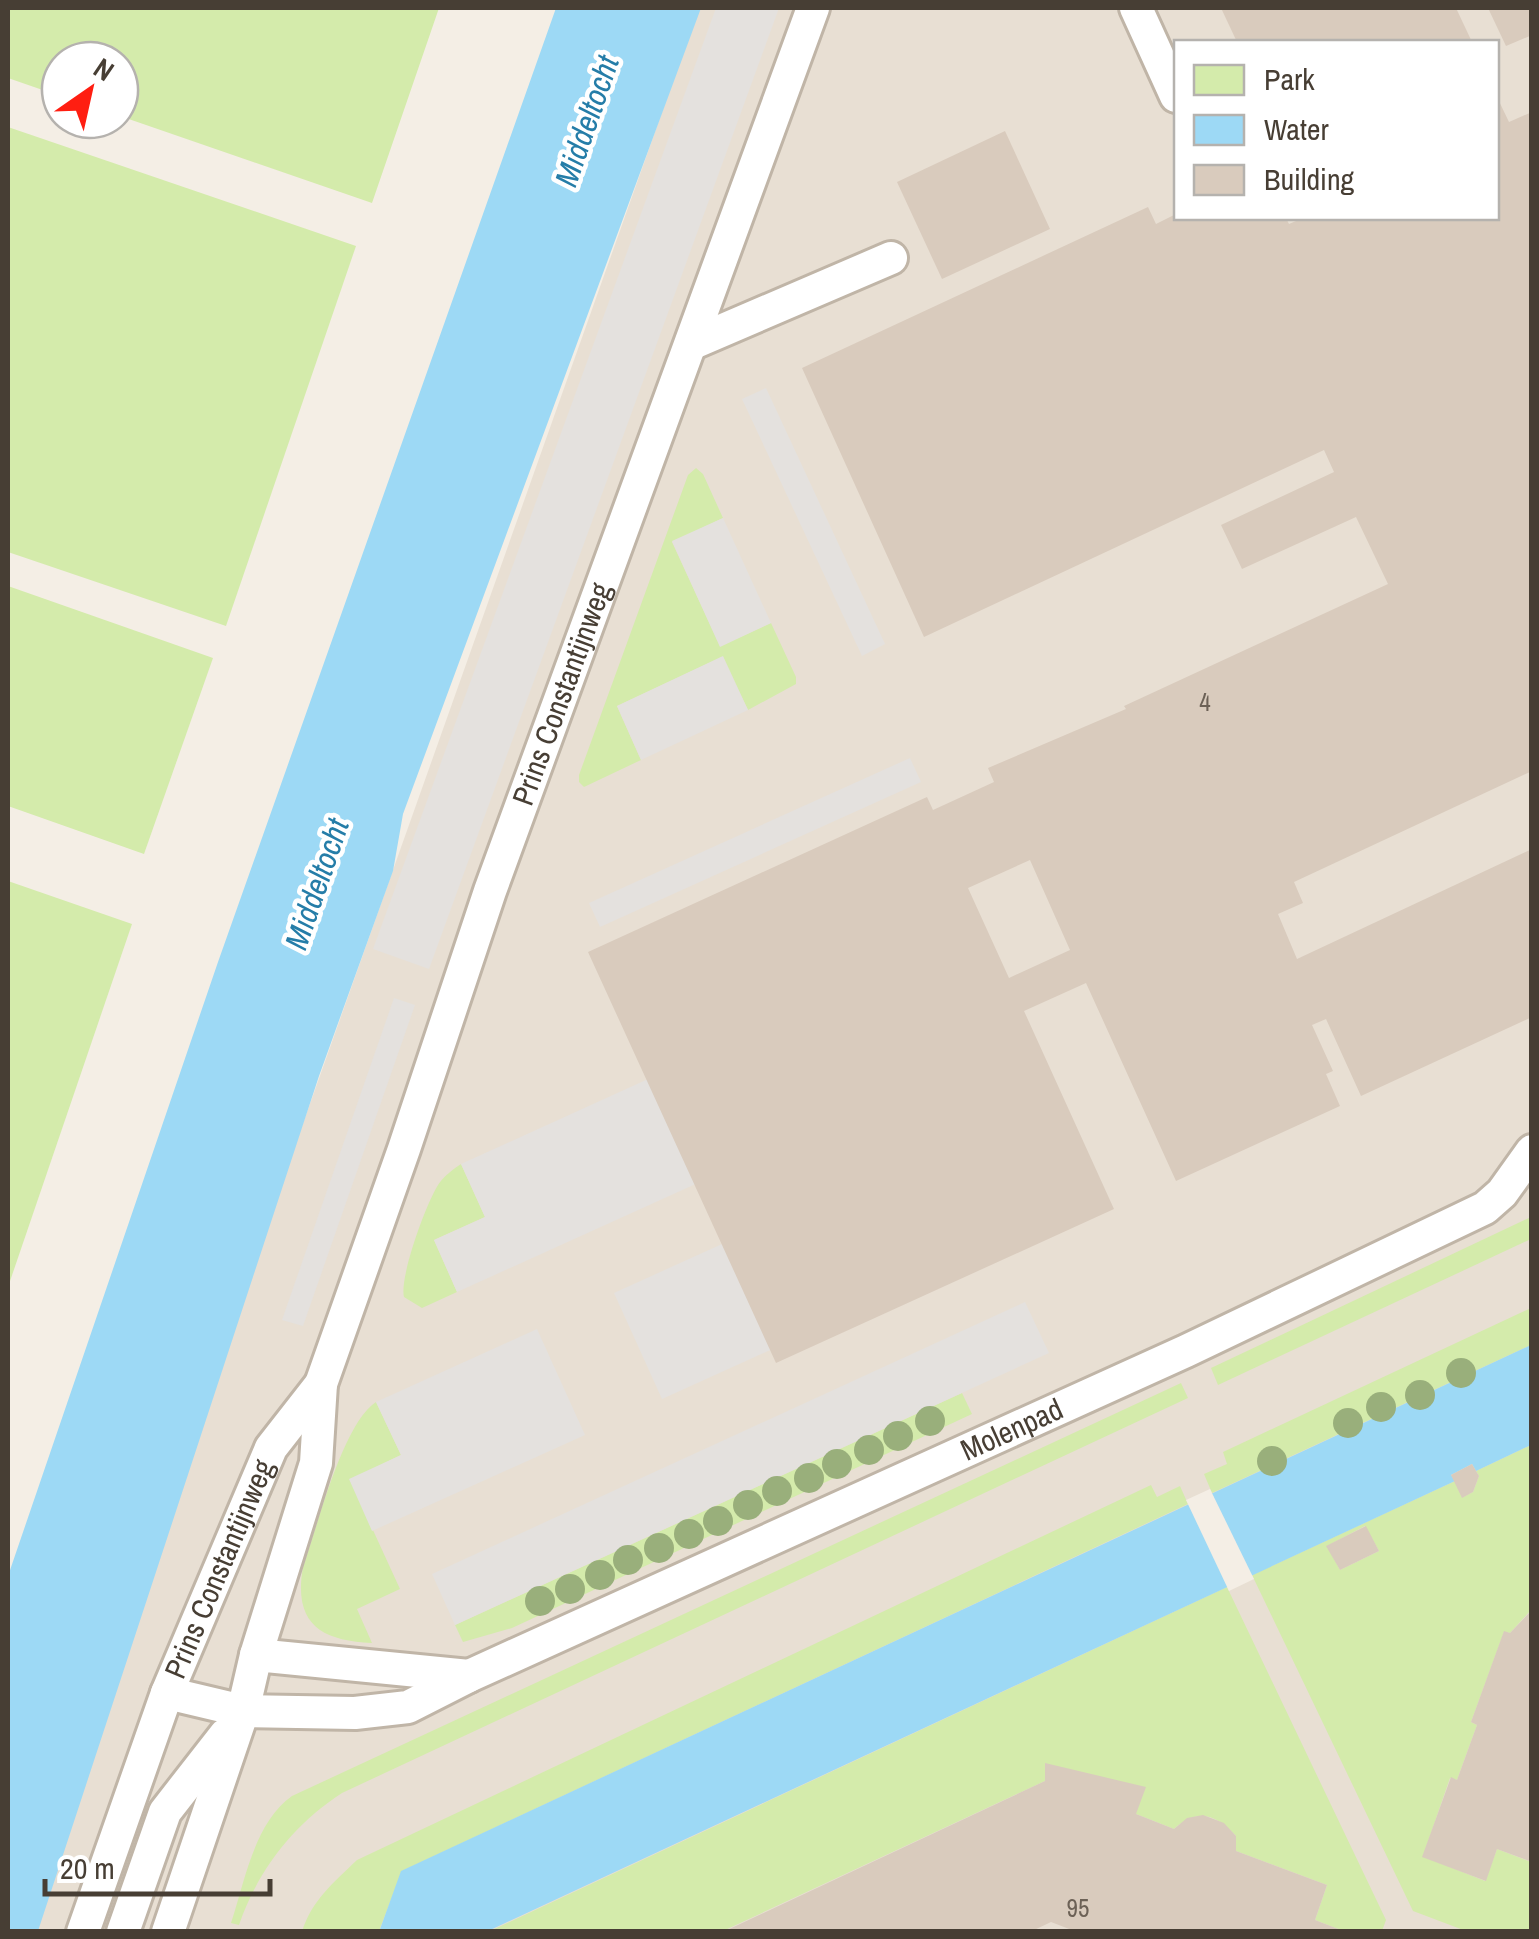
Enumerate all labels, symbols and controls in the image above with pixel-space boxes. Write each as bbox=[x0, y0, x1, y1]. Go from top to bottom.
north arrow bbox=[40, 40, 140, 140]
legend bbox=[1174, 40, 1499, 220]
text: N bbox=[86, 49, 121, 90]
water label: Middeltocht bbox=[544, 49, 629, 192]
text: Park bbox=[1264, 59, 1315, 99]
text: Water bbox=[1264, 109, 1330, 149]
text: Building bbox=[1264, 159, 1355, 199]
street label: Prins Constantijnweg bbox=[502, 577, 620, 811]
house number: 4 bbox=[1199, 685, 1211, 719]
water label: Middeltocht bbox=[274, 812, 359, 955]
street label: Molenpad bbox=[954, 1388, 1069, 1470]
street label: Prins Constantijnweg bbox=[155, 1453, 283, 1684]
scale bar bbox=[45, 1834, 270, 1896]
text: 20 m bbox=[60, 1848, 115, 1888]
house number: 95 bbox=[1067, 1891, 1089, 1925]

